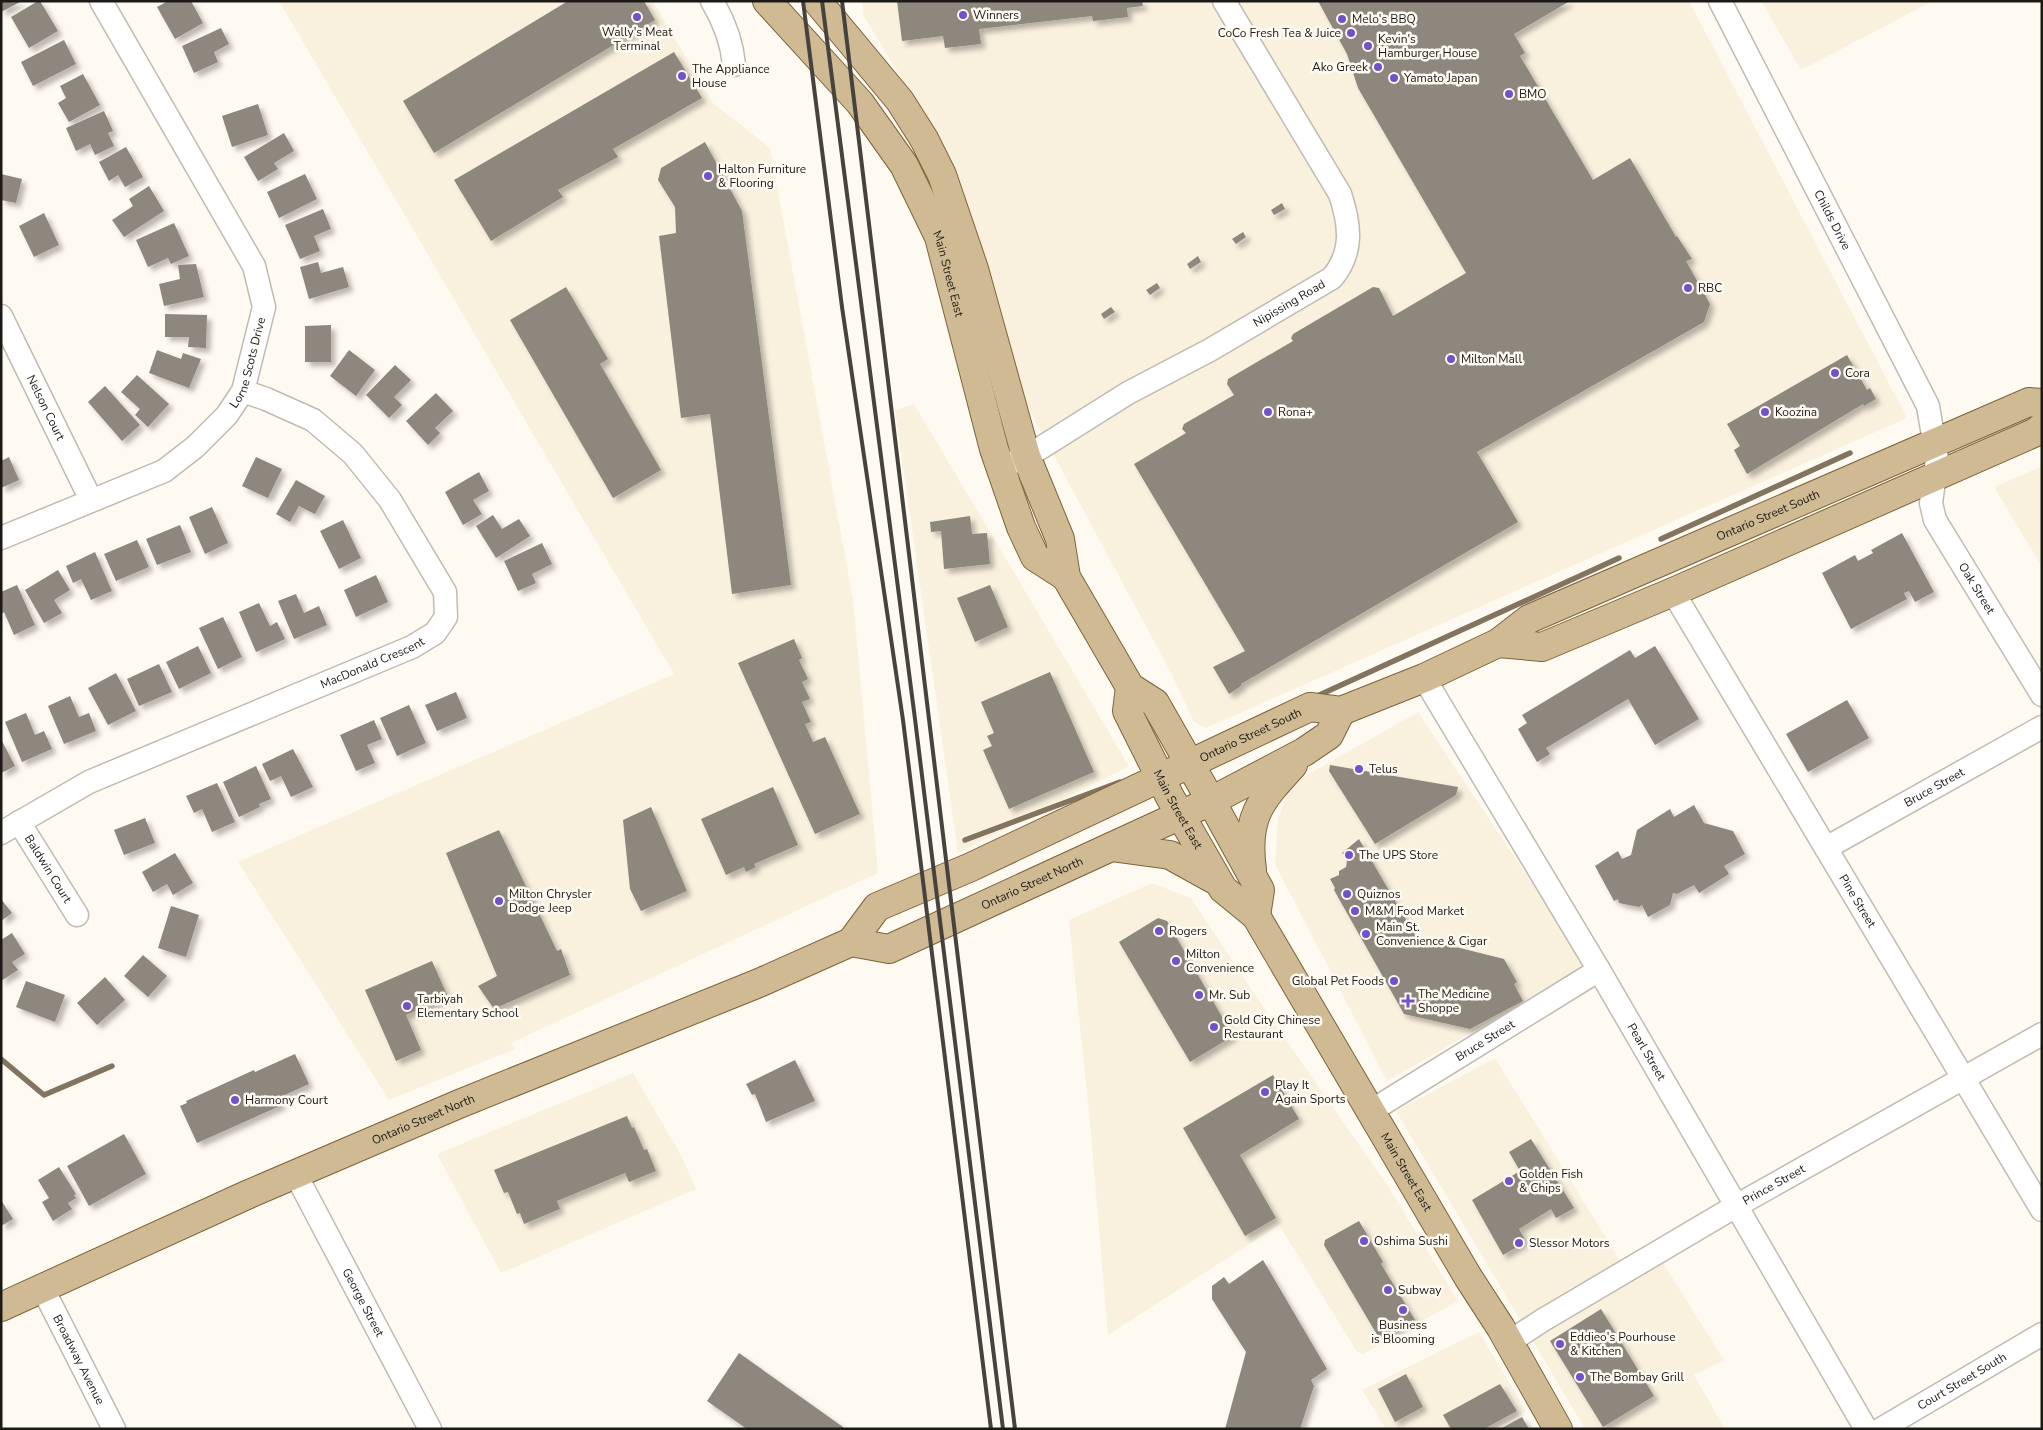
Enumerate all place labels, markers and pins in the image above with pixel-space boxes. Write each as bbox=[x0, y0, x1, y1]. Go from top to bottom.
place label: Winners bbox=[973, 7, 1019, 23]
marker: Winners bbox=[957, 9, 969, 21]
marker: Wally's Meat Terminal bbox=[631, 11, 643, 23]
place label: Melo's BBQ bbox=[1352, 11, 1416, 27]
marker: Melo's BBQ bbox=[1336, 13, 1348, 25]
place label: Wally's Meat Terminal bbox=[602, 24, 673, 54]
place label: CoCo Fresh Tea & Juice bbox=[1218, 25, 1341, 41]
marker: CoCo Fresh Tea & Juice bbox=[1345, 27, 1357, 39]
place label: Kevin's Hamburger House bbox=[1378, 31, 1477, 61]
marker: Kevin's Hamburger House bbox=[1362, 40, 1374, 52]
place label: Ako Greek bbox=[1312, 59, 1369, 75]
place label: The Appliance House bbox=[692, 61, 770, 91]
marker: Ako Greek bbox=[1372, 61, 1384, 73]
marker: The Appliance House bbox=[676, 70, 688, 82]
place label: Yamato Japan bbox=[1403, 70, 1478, 86]
marker: Yamato Japan bbox=[1388, 72, 1400, 84]
place label: BMO bbox=[1519, 86, 1547, 102]
marker: BMO bbox=[1503, 88, 1515, 100]
place label: Halton Furniture & Flooring bbox=[718, 161, 806, 191]
marker: Halton Furniture & Flooring bbox=[702, 170, 714, 182]
place label: RBC bbox=[1698, 280, 1722, 296]
marker: RBC bbox=[1682, 282, 1694, 294]
place label: Milton Mall bbox=[1461, 351, 1522, 367]
marker: Milton Mall bbox=[1445, 353, 1457, 365]
place label: Cora bbox=[1845, 365, 1870, 381]
marker: Cora bbox=[1829, 367, 1841, 379]
place label: Rona+ bbox=[1278, 404, 1313, 420]
place label: Koozina bbox=[1775, 404, 1817, 420]
marker: Rona+ bbox=[1262, 406, 1274, 418]
marker: Koozina bbox=[1759, 406, 1771, 418]
place label: Telus bbox=[1369, 761, 1398, 777]
marker: Telus bbox=[1353, 763, 1365, 775]
place label: The UPS Store bbox=[1359, 847, 1438, 863]
marker: The UPS Store bbox=[1343, 849, 1355, 861]
place label: Milton Chrysler Dodge Jeep bbox=[509, 886, 592, 916]
place label: Quiznos bbox=[1357, 886, 1401, 902]
marker: Quiznos bbox=[1341, 888, 1353, 900]
marker: Milton Chrysler Dodge Jeep bbox=[493, 895, 505, 907]
place label: M&M Food Market bbox=[1365, 903, 1465, 919]
marker: M&M Food Market bbox=[1349, 905, 1361, 917]
place label: Main St. Convenience & Cigar bbox=[1376, 919, 1488, 949]
place label: Rogers bbox=[1169, 923, 1207, 939]
marker: Rogers bbox=[1153, 925, 1165, 937]
marker: Main St. Convenience & Cigar bbox=[1360, 928, 1372, 940]
place label: Milton Convenience bbox=[1186, 946, 1254, 976]
marker: Milton Convenience bbox=[1170, 955, 1182, 967]
place label: Global Pet Foods bbox=[1292, 973, 1384, 989]
marker: Global Pet Foods bbox=[1388, 975, 1400, 987]
place label: The Medicine Shoppe bbox=[1418, 986, 1489, 1016]
place label: Mr. Sub bbox=[1209, 987, 1250, 1003]
marker: Mr. Sub bbox=[1193, 989, 1205, 1001]
place label: Tarbiyah Elementary School bbox=[417, 991, 519, 1021]
marker: The Medicine Shoppe bbox=[1402, 995, 1414, 1007]
marker: Tarbiyah Elementary School bbox=[401, 1000, 413, 1012]
place label: Gold City Chinese Restaurant bbox=[1224, 1012, 1320, 1042]
marker: Gold City Chinese Restaurant bbox=[1208, 1021, 1220, 1033]
place label: Play It Again Sports bbox=[1275, 1077, 1346, 1107]
marker: Play It Again Sports bbox=[1259, 1086, 1271, 1098]
place label: Harmony Court bbox=[245, 1092, 328, 1108]
marker: Harmony Court bbox=[229, 1094, 241, 1106]
place label: Golden Fish & Chips bbox=[1519, 1166, 1583, 1196]
marker: Golden Fish & Chips bbox=[1503, 1175, 1515, 1187]
place label: Oshima Sushi bbox=[1374, 1233, 1448, 1249]
marker: Oshima Sushi bbox=[1358, 1235, 1370, 1247]
place label: Slessor Motors bbox=[1529, 1235, 1610, 1251]
marker: Slessor Motors bbox=[1513, 1237, 1525, 1249]
place label: Subway bbox=[1398, 1282, 1442, 1298]
marker: Subway bbox=[1382, 1284, 1394, 1296]
marker: Business is Blooming bbox=[1397, 1304, 1409, 1316]
place label: Business is Blooming bbox=[1371, 1317, 1435, 1347]
place label: Eddieo's Pourhouse & Kitchen bbox=[1570, 1329, 1676, 1359]
marker: Eddieo's Pourhouse & Kitchen bbox=[1554, 1338, 1566, 1350]
place label: The Bombay Grill bbox=[1590, 1369, 1684, 1385]
marker: The Bombay Grill bbox=[1574, 1371, 1586, 1383]

